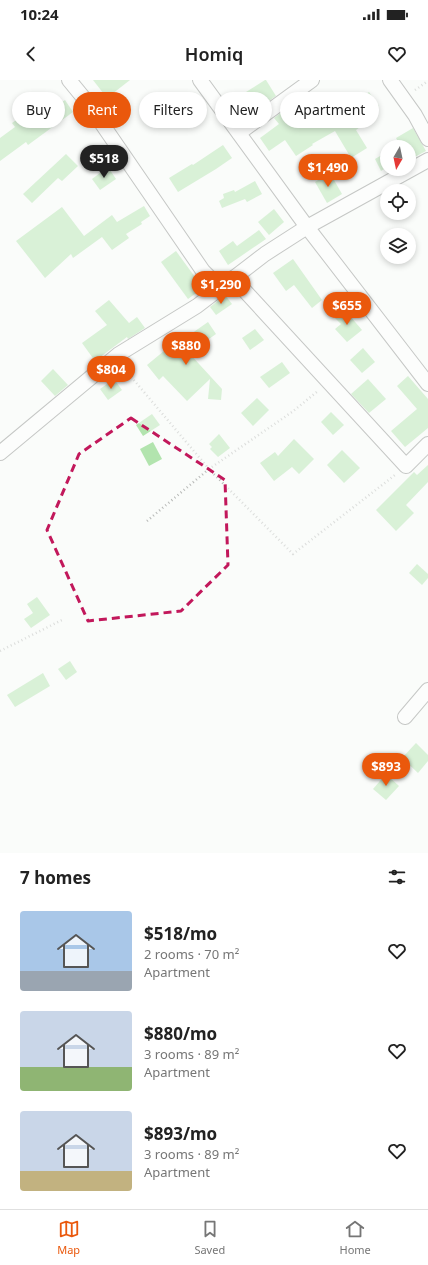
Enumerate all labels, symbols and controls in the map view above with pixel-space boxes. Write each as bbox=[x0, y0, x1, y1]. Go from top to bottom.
text: 10:24 bbox=[20, 4, 59, 24]
text: Homiq bbox=[185, 42, 243, 66]
icon: back bbox=[20, 43, 42, 65]
icon: heart bbox=[386, 43, 408, 65]
chip: Buy bbox=[12, 92, 65, 128]
chip: Rent bbox=[73, 92, 131, 128]
chip: Filters bbox=[139, 92, 207, 128]
chip: New bbox=[215, 92, 272, 128]
chip: Apartment bbox=[280, 92, 379, 128]
north arrow bbox=[380, 140, 416, 176]
map controls bbox=[380, 140, 416, 264]
pin: $518 bbox=[80, 145, 128, 179]
text: $518 bbox=[89, 149, 119, 167]
pin: $1,490 bbox=[295, 154, 361, 188]
text: $1,490 bbox=[308, 158, 348, 176]
button: locate bbox=[380, 184, 416, 220]
button: layers bbox=[380, 228, 416, 264]
pin: $1,290 bbox=[188, 271, 254, 305]
text: $1,290 bbox=[201, 275, 241, 293]
pin: $655 bbox=[323, 292, 371, 326]
text: $655 bbox=[332, 296, 362, 314]
pin: $880 bbox=[162, 332, 210, 366]
text: $880 bbox=[171, 336, 201, 354]
pin: $804 bbox=[87, 356, 135, 390]
text: $804 bbox=[96, 360, 126, 378]
pin: $893 bbox=[362, 753, 410, 787]
text: $893 bbox=[371, 757, 401, 775]
text: 7 homes bbox=[20, 866, 91, 889]
icon: filters bbox=[386, 866, 408, 888]
text: $518/mo bbox=[144, 922, 217, 945]
icon: home bbox=[52, 927, 100, 975]
icon: heart bbox=[386, 940, 408, 962]
text: 2 rooms · 70 m² bbox=[144, 945, 239, 963]
text: Apartment bbox=[144, 963, 210, 981]
text: $880/mo bbox=[144, 1022, 217, 1045]
icon: home bbox=[52, 1027, 100, 1075]
icon: heart bbox=[386, 1040, 408, 1062]
text: 3 rooms · 89 m² bbox=[144, 1045, 239, 1063]
text: Apartment bbox=[144, 1063, 210, 1081]
text: $893/mo bbox=[144, 1122, 217, 1145]
icon: home bbox=[52, 1127, 100, 1175]
icon: heart bbox=[386, 1140, 408, 1162]
text: 3 rooms · 89 m² bbox=[144, 1145, 239, 1163]
text: Apartment bbox=[144, 1163, 210, 1181]
tab: Map bbox=[57, 1218, 80, 1257]
tab: Saved bbox=[194, 1218, 225, 1257]
tab: Home bbox=[340, 1218, 371, 1257]

